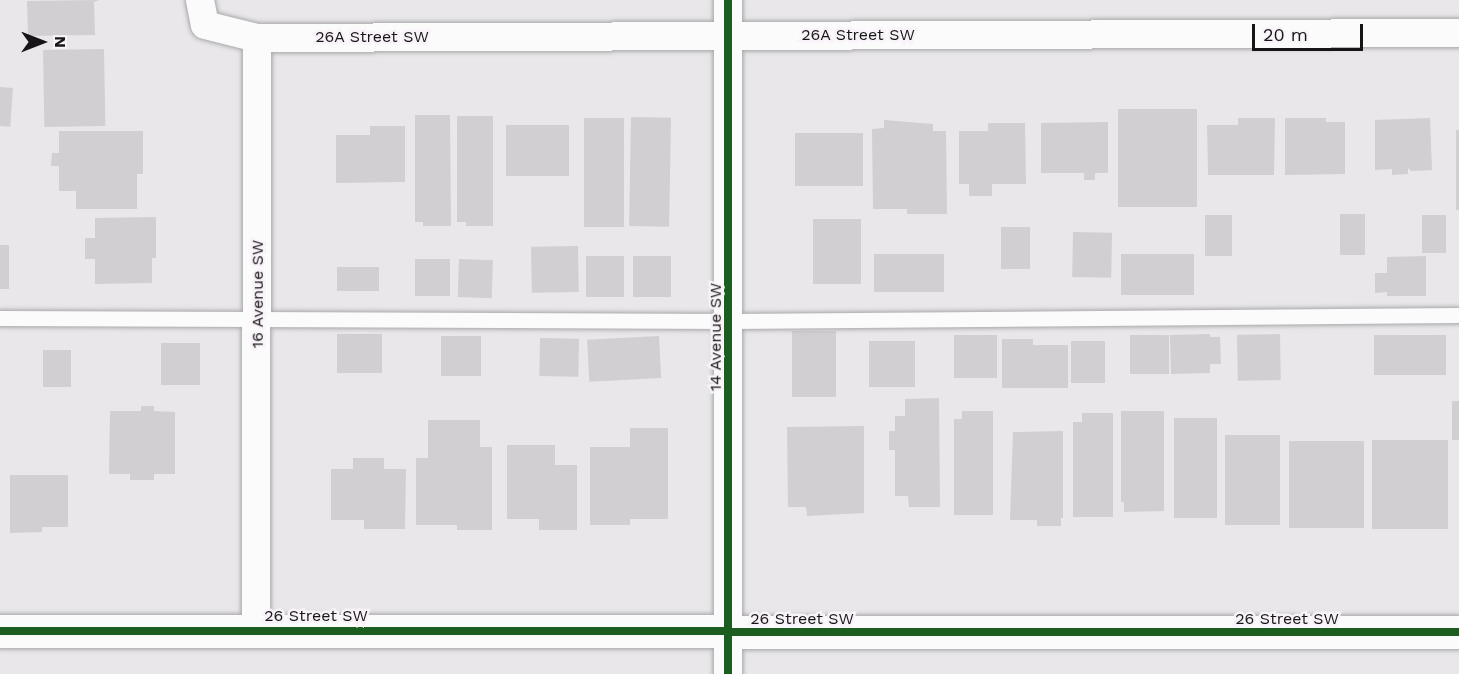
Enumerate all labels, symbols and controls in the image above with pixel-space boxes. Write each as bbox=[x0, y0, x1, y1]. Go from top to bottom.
north arrow bbox=[12, 12, 72, 72]
scale bar bbox=[1255, 12, 1366, 50]
text: 20 m bbox=[1263, 24, 1308, 45]
street label: 26A Street SW bbox=[801, 25, 915, 45]
street label: 26A Street SW bbox=[315, 27, 429, 47]
text: N bbox=[51, 36, 70, 48]
street label: 16 Avenue SW bbox=[248, 239, 268, 349]
street label: 14 Avenue SW bbox=[706, 282, 726, 392]
street label: 26 Street SW bbox=[264, 606, 368, 626]
street label: 26 Street SW bbox=[750, 609, 854, 629]
street label: 26 Street SW bbox=[1235, 609, 1339, 629]

